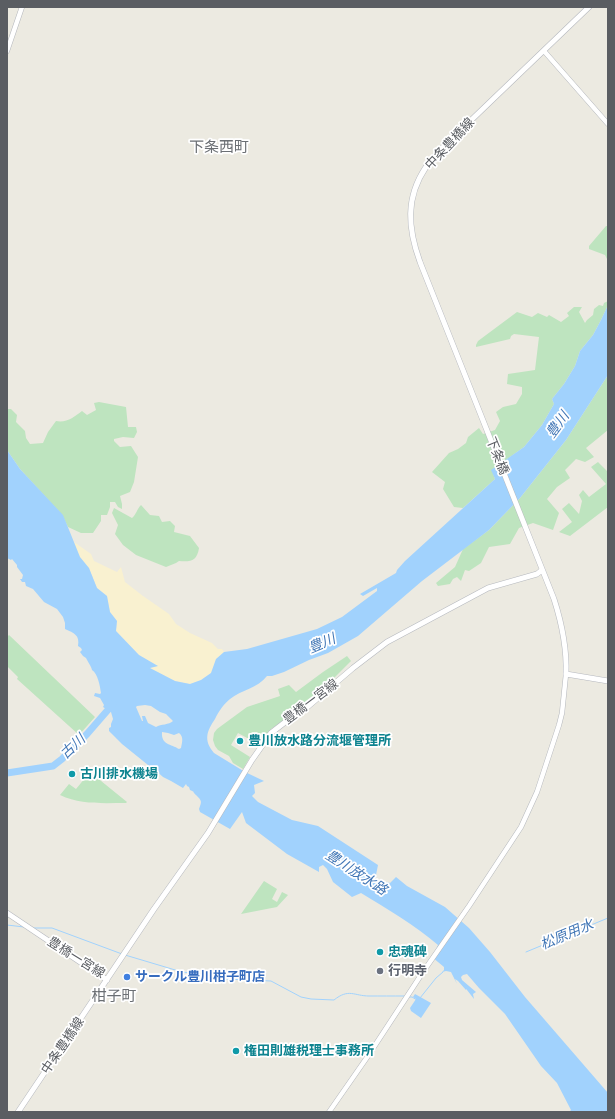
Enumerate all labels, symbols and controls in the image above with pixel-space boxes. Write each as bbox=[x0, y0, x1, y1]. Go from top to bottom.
street label: 中条豊橋線 bbox=[422, 115, 478, 173]
district label: 下条西町 bbox=[189, 139, 249, 157]
water label: 豊川 bbox=[543, 409, 573, 441]
street label: 下条橋 bbox=[482, 435, 512, 477]
water label: 豊川 bbox=[306, 631, 338, 657]
street label: 豊橋一宮線 bbox=[280, 676, 342, 728]
water label: 古川 bbox=[57, 731, 89, 763]
place label: 豊川放水路分流堰管理所 bbox=[248, 733, 391, 749]
marker: 豊川放水路分流堰管理所 bbox=[235, 736, 245, 746]
place label: 古川排水機場 bbox=[80, 766, 158, 782]
marker: 古川排水機場 bbox=[67, 769, 77, 779]
water label: 豊川放水路 bbox=[322, 847, 390, 899]
water label: 松原用水 bbox=[538, 916, 596, 954]
street label: 豊橋一宮線 bbox=[44, 934, 108, 982]
place label: 忠魂碑 bbox=[388, 944, 427, 960]
marker: 忠魂碑 bbox=[375, 947, 385, 957]
place label: 行明寺 bbox=[388, 963, 427, 979]
marker: 行明寺 bbox=[375, 966, 385, 976]
place label: サークル豊川柑子町店 bbox=[135, 969, 265, 985]
marker: サークル豊川柑子町店 bbox=[122, 972, 132, 982]
district label: 柑子町 bbox=[92, 988, 136, 1006]
street label: 中条豊橋線 bbox=[38, 1015, 88, 1077]
place label: 権田則雄税理士事務所 bbox=[244, 1043, 374, 1059]
marker: 権田則雄税理士事務所 bbox=[231, 1046, 241, 1056]

